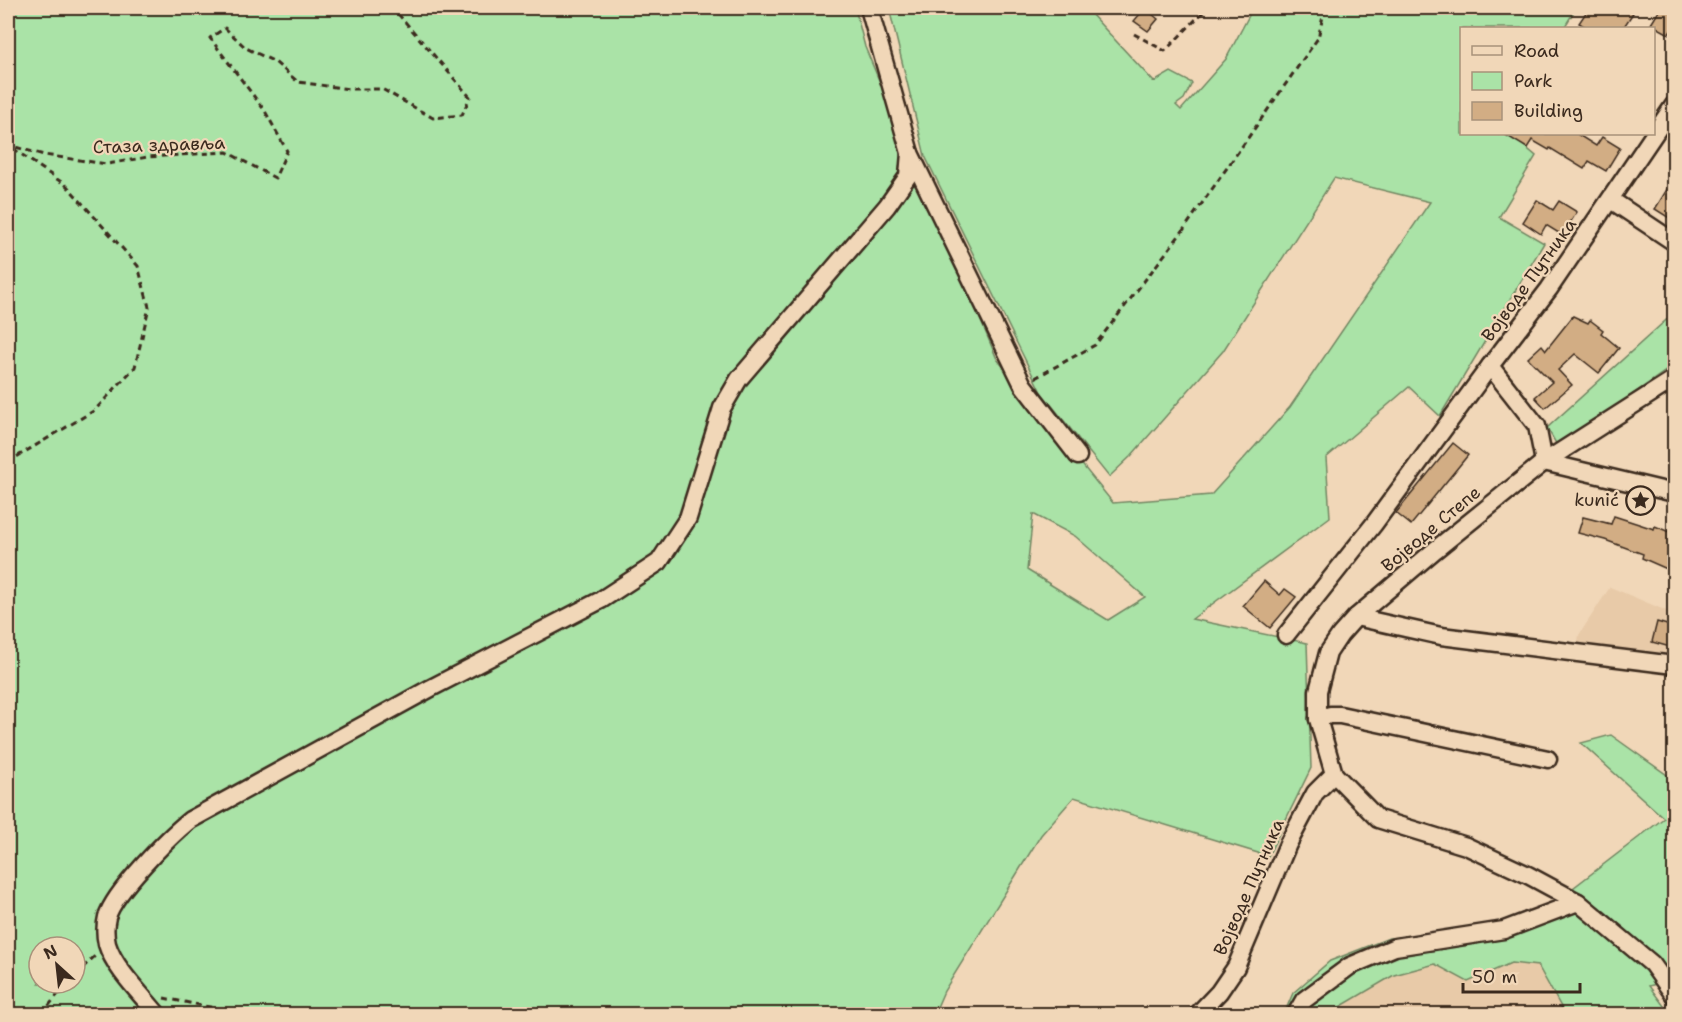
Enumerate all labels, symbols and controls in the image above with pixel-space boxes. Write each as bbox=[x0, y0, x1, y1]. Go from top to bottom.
legend bbox=[1460, 27, 1655, 135]
text: Road bbox=[1514, 39, 1559, 63]
text: Park bbox=[1514, 69, 1553, 93]
text: Building bbox=[1514, 99, 1583, 123]
street label: Стаза здравља bbox=[92, 131, 226, 159]
street label: Војводе Путника bbox=[1476, 213, 1582, 347]
street label: Војводе Степе bbox=[1376, 480, 1486, 578]
place icon: kunić bbox=[1624, 484, 1656, 516]
place label: kunić bbox=[1574, 488, 1619, 512]
street label: Војводе Путника bbox=[1208, 815, 1290, 959]
north arrow bbox=[27, 935, 87, 995]
text: N bbox=[40, 940, 61, 964]
scale bar bbox=[1463, 956, 1580, 994]
text: 50 m bbox=[1472, 965, 1517, 989]

